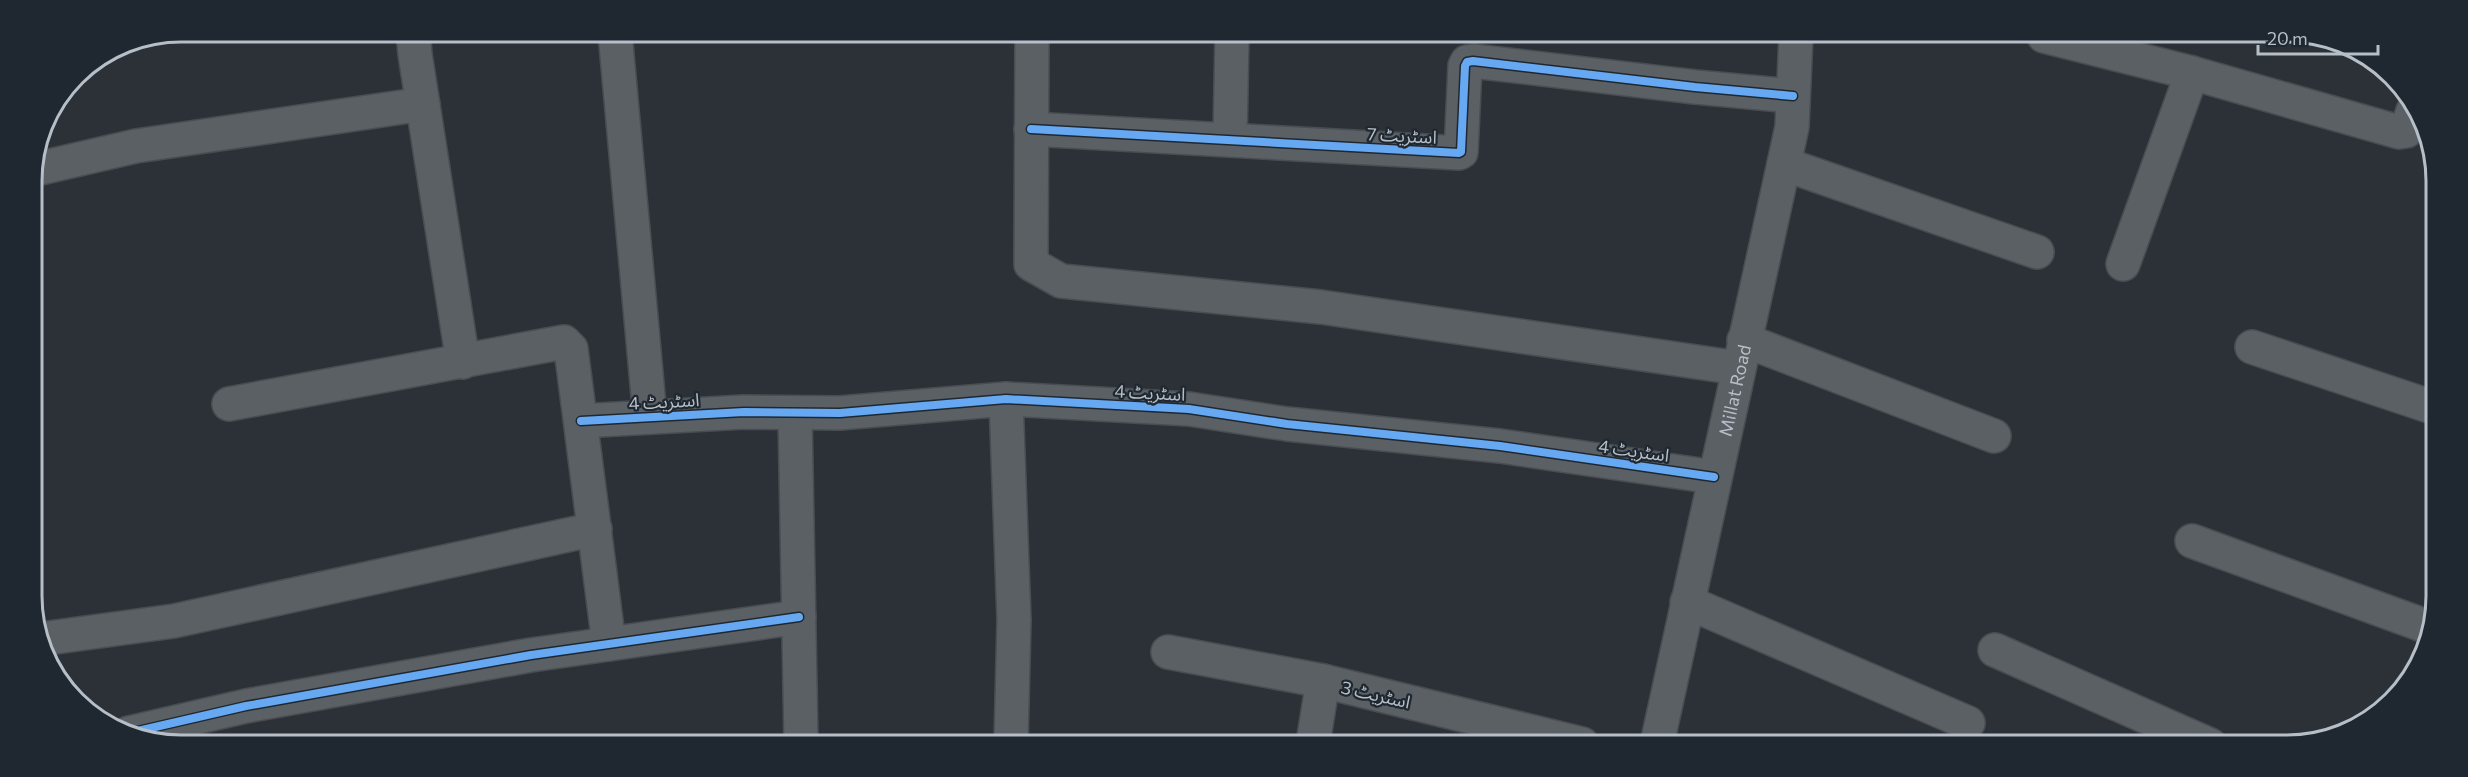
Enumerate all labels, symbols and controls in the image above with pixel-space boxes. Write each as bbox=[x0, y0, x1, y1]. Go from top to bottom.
scale bar bbox=[2258, 18, 2378, 56]
text: 20 m bbox=[2267, 27, 2308, 49]
street label: اسٹریٹ 7 bbox=[1367, 122, 1437, 149]
street label: Millat Road bbox=[1714, 342, 1755, 438]
street label: اسٹریٹ 4 bbox=[1114, 379, 1186, 406]
street label: اسٹریٹ 4 bbox=[628, 388, 700, 415]
street label: اسٹریٹ 4 bbox=[1597, 434, 1671, 467]
street label: اسٹریٹ 3 bbox=[1339, 675, 1413, 714]

